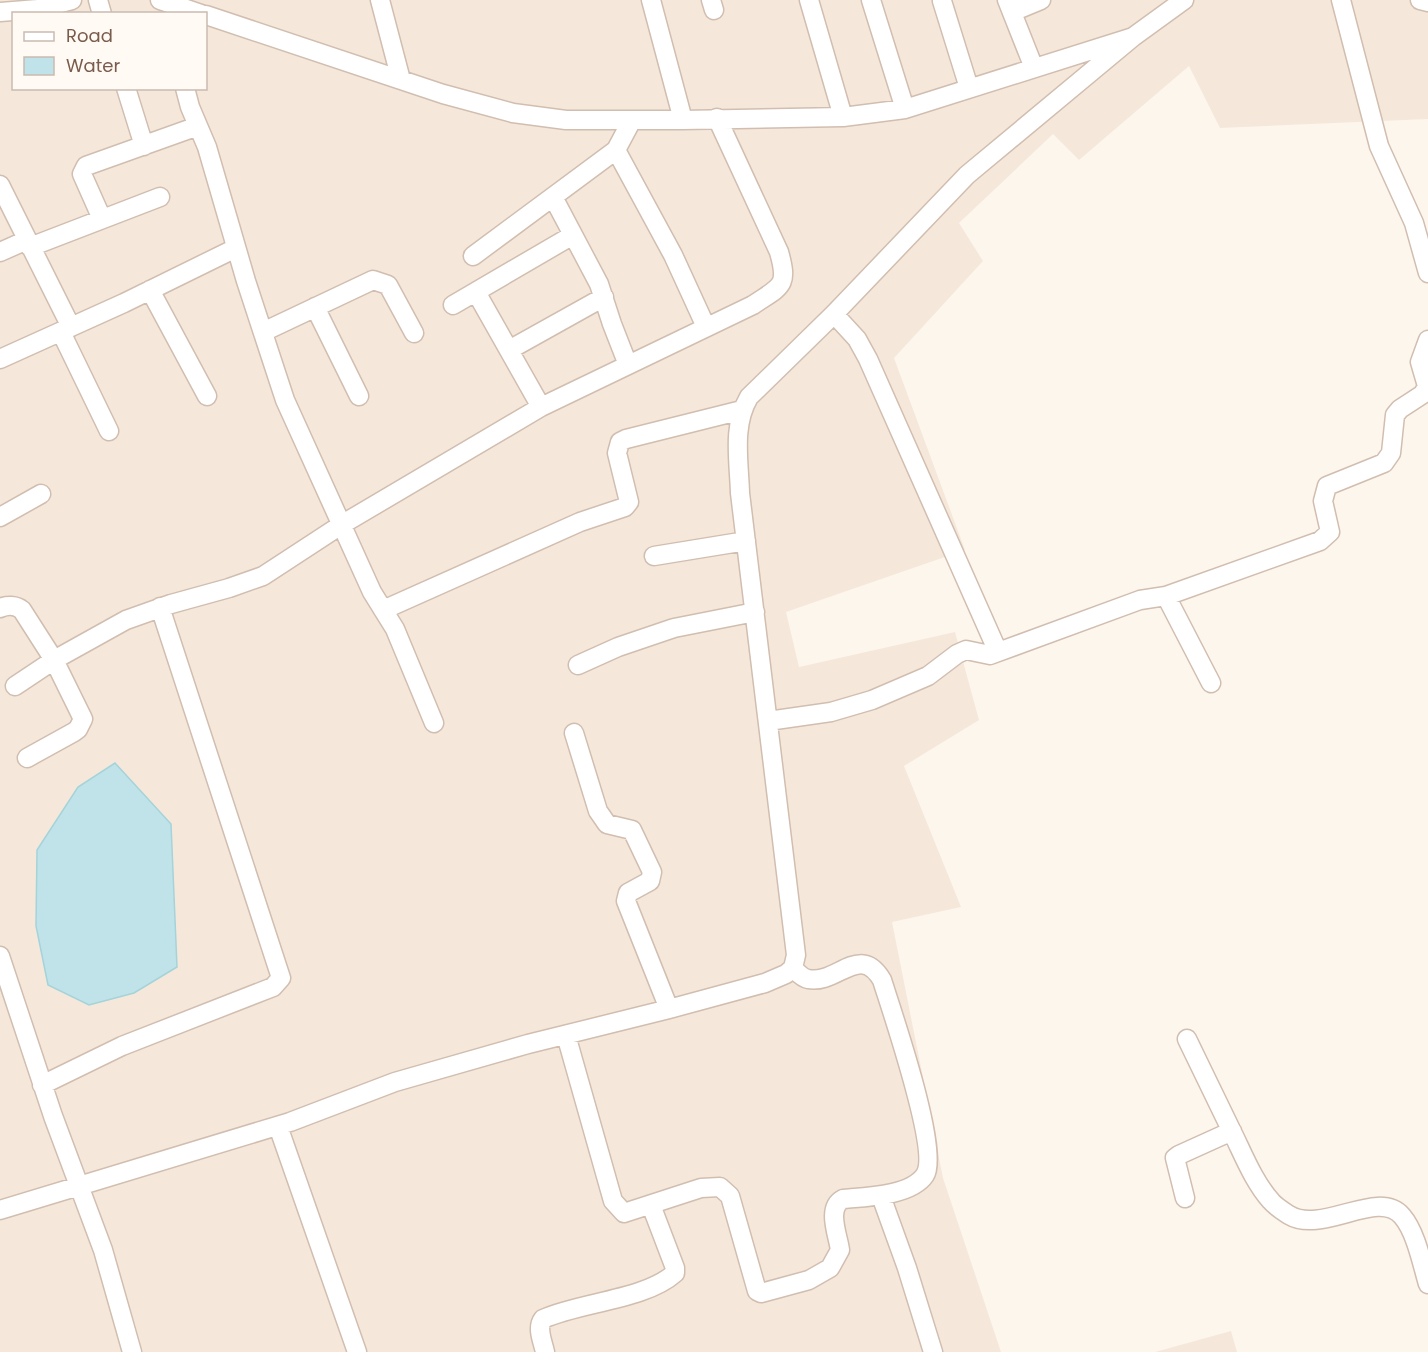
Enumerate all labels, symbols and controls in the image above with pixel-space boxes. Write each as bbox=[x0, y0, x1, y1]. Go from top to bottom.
legend bbox=[12, 12, 207, 90]
text: Road bbox=[66, 23, 113, 48]
text: Water bbox=[66, 53, 120, 78]

